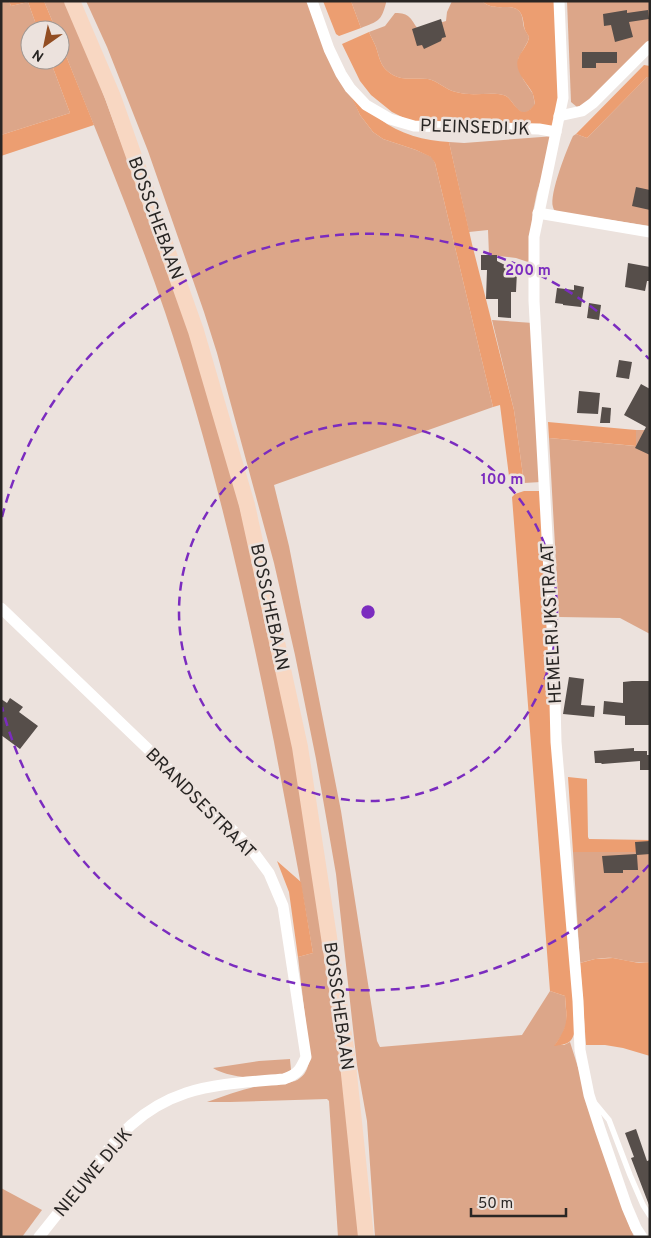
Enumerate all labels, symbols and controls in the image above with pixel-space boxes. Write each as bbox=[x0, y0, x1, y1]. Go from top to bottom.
north arrow bbox=[20, 20, 70, 70]
text: N bbox=[30, 45, 48, 65]
street label: PLEINSEDIJK bbox=[420, 115, 530, 142]
street label: BOSSCHEBAAN bbox=[122, 154, 188, 283]
text: 200 m bbox=[505, 262, 551, 281]
text: 100 m bbox=[481, 471, 523, 490]
street label: BOSSCHEBAAN bbox=[244, 542, 293, 673]
street label: HEMELRIJKSTRAAT bbox=[537, 542, 568, 704]
centre of rings bbox=[359, 603, 377, 621]
street label: BRANDSESTRAAT bbox=[140, 744, 260, 864]
street label: BOSSCHEBAAN bbox=[317, 941, 358, 1072]
street label: NIEUWE DIJK bbox=[50, 1123, 138, 1222]
scale bar bbox=[471, 1186, 566, 1218]
text: 50 m bbox=[478, 1195, 513, 1214]

